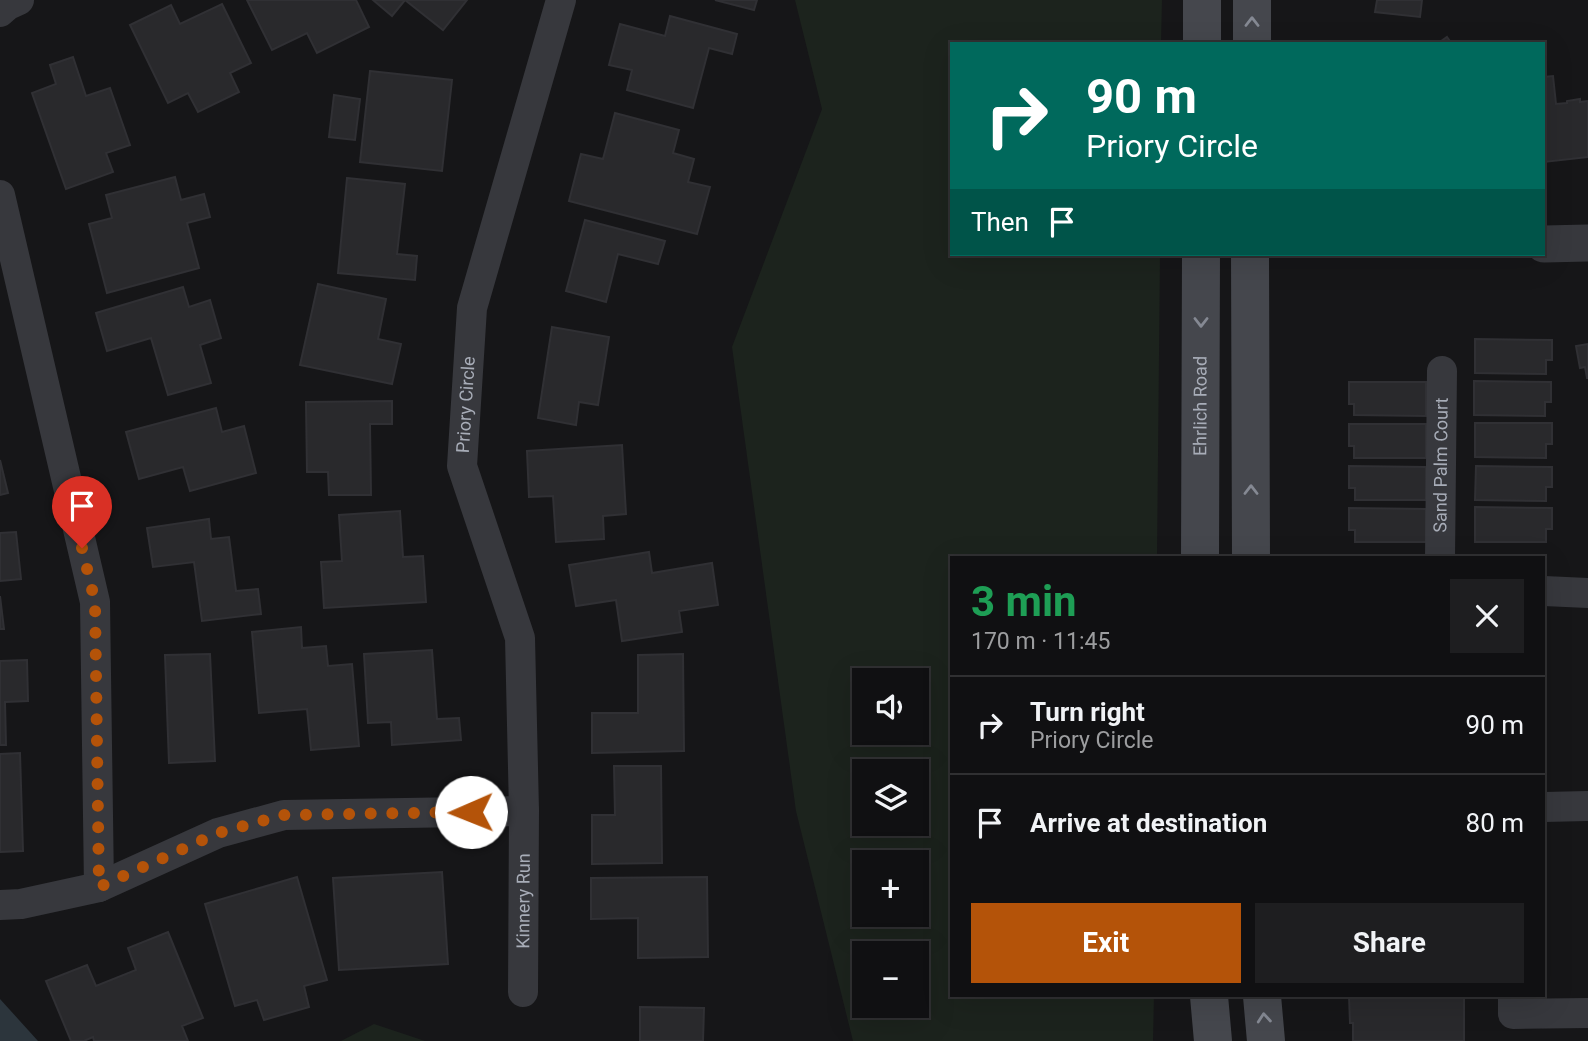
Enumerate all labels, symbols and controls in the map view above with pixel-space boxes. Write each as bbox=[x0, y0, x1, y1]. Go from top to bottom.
one-way arrow bbox=[1244, 16, 1260, 27]
text: 90 m bbox=[1086, 68, 1197, 125]
icon: right bbox=[971, 70, 1062, 161]
text: Priory Circle bbox=[1086, 127, 1258, 165]
icon: arrive bbox=[1043, 203, 1081, 241]
text: Then bbox=[971, 207, 1029, 237]
one-way arrow bbox=[1193, 317, 1209, 328]
street label: Priory Circle bbox=[452, 356, 479, 454]
street label: Ehrlich Road bbox=[1189, 356, 1211, 456]
street label: Sand Palm Court bbox=[1429, 397, 1452, 533]
pin bbox=[52, 476, 112, 548]
one-way arrow bbox=[1243, 484, 1259, 495]
icon: arrive bbox=[63, 487, 101, 525]
text: 3 min bbox=[971, 577, 1077, 626]
button: close bbox=[1450, 579, 1524, 653]
text: 170 m · 11:45 bbox=[971, 628, 1110, 655]
map controls bbox=[852, 668, 929, 1018]
button: sound bbox=[852, 668, 929, 745]
text: Turn right bbox=[1030, 697, 1145, 727]
icon: right bbox=[971, 706, 1009, 744]
text: 90 m bbox=[1466, 710, 1524, 740]
text: Priory Circle bbox=[1030, 727, 1154, 754]
button: layers bbox=[852, 759, 929, 836]
position arrow bbox=[434, 775, 508, 849]
icon: arrive bbox=[971, 804, 1009, 842]
text: Arrive at destination bbox=[1030, 808, 1267, 838]
text: 80 m bbox=[1466, 808, 1524, 838]
button: + bbox=[852, 850, 929, 927]
street label: Kinnery Run bbox=[512, 853, 534, 949]
button: Exit bbox=[971, 903, 1241, 983]
button: Share bbox=[1255, 903, 1524, 983]
button: − bbox=[852, 941, 929, 1018]
one-way arrow bbox=[1257, 1013, 1272, 1024]

